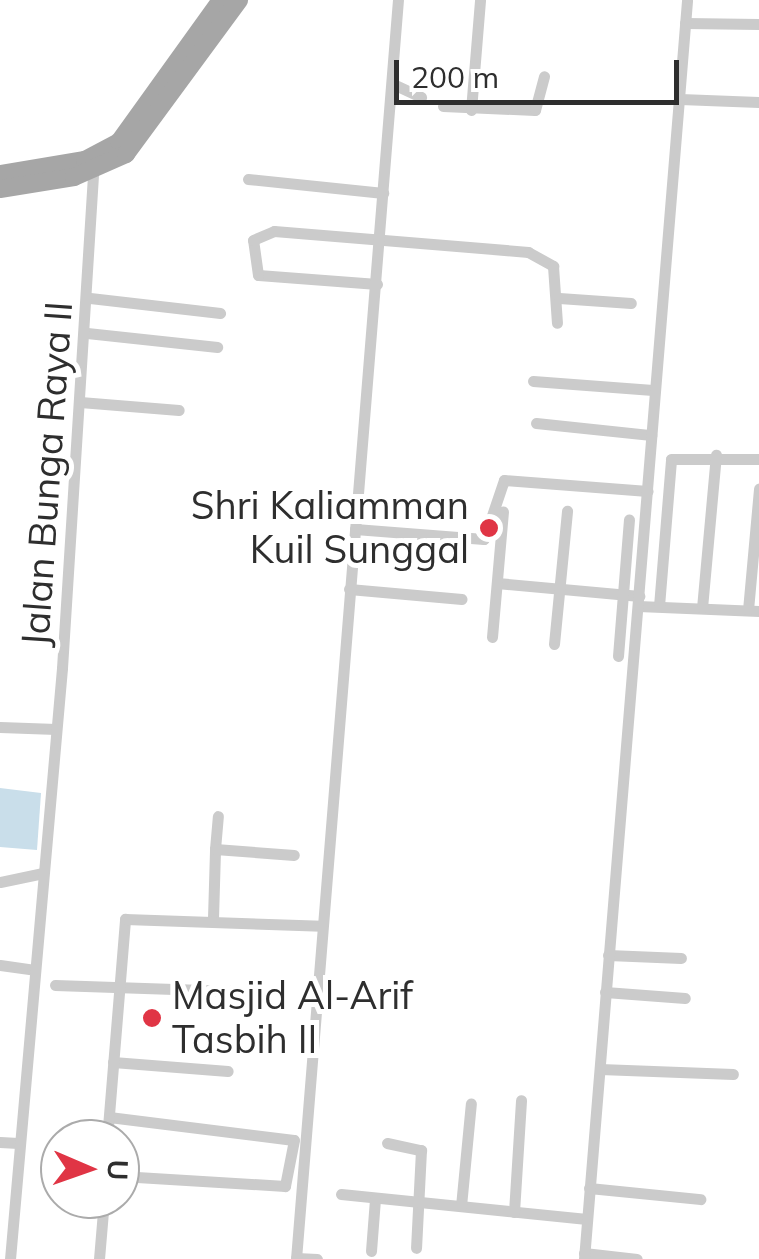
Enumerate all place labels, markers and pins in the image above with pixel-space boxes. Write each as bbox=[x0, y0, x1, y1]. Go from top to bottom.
place label: Shri Kaliamman Kuil Sunggal bbox=[191, 483, 469, 572]
marker: Shri Kaliamman Kuil Sunggal bbox=[478, 517, 500, 539]
place label: Masjid Al-Arif Tasbih II bbox=[172, 973, 413, 1062]
marker: Masjid Al-Arif Tasbih II bbox=[141, 1007, 163, 1029]

